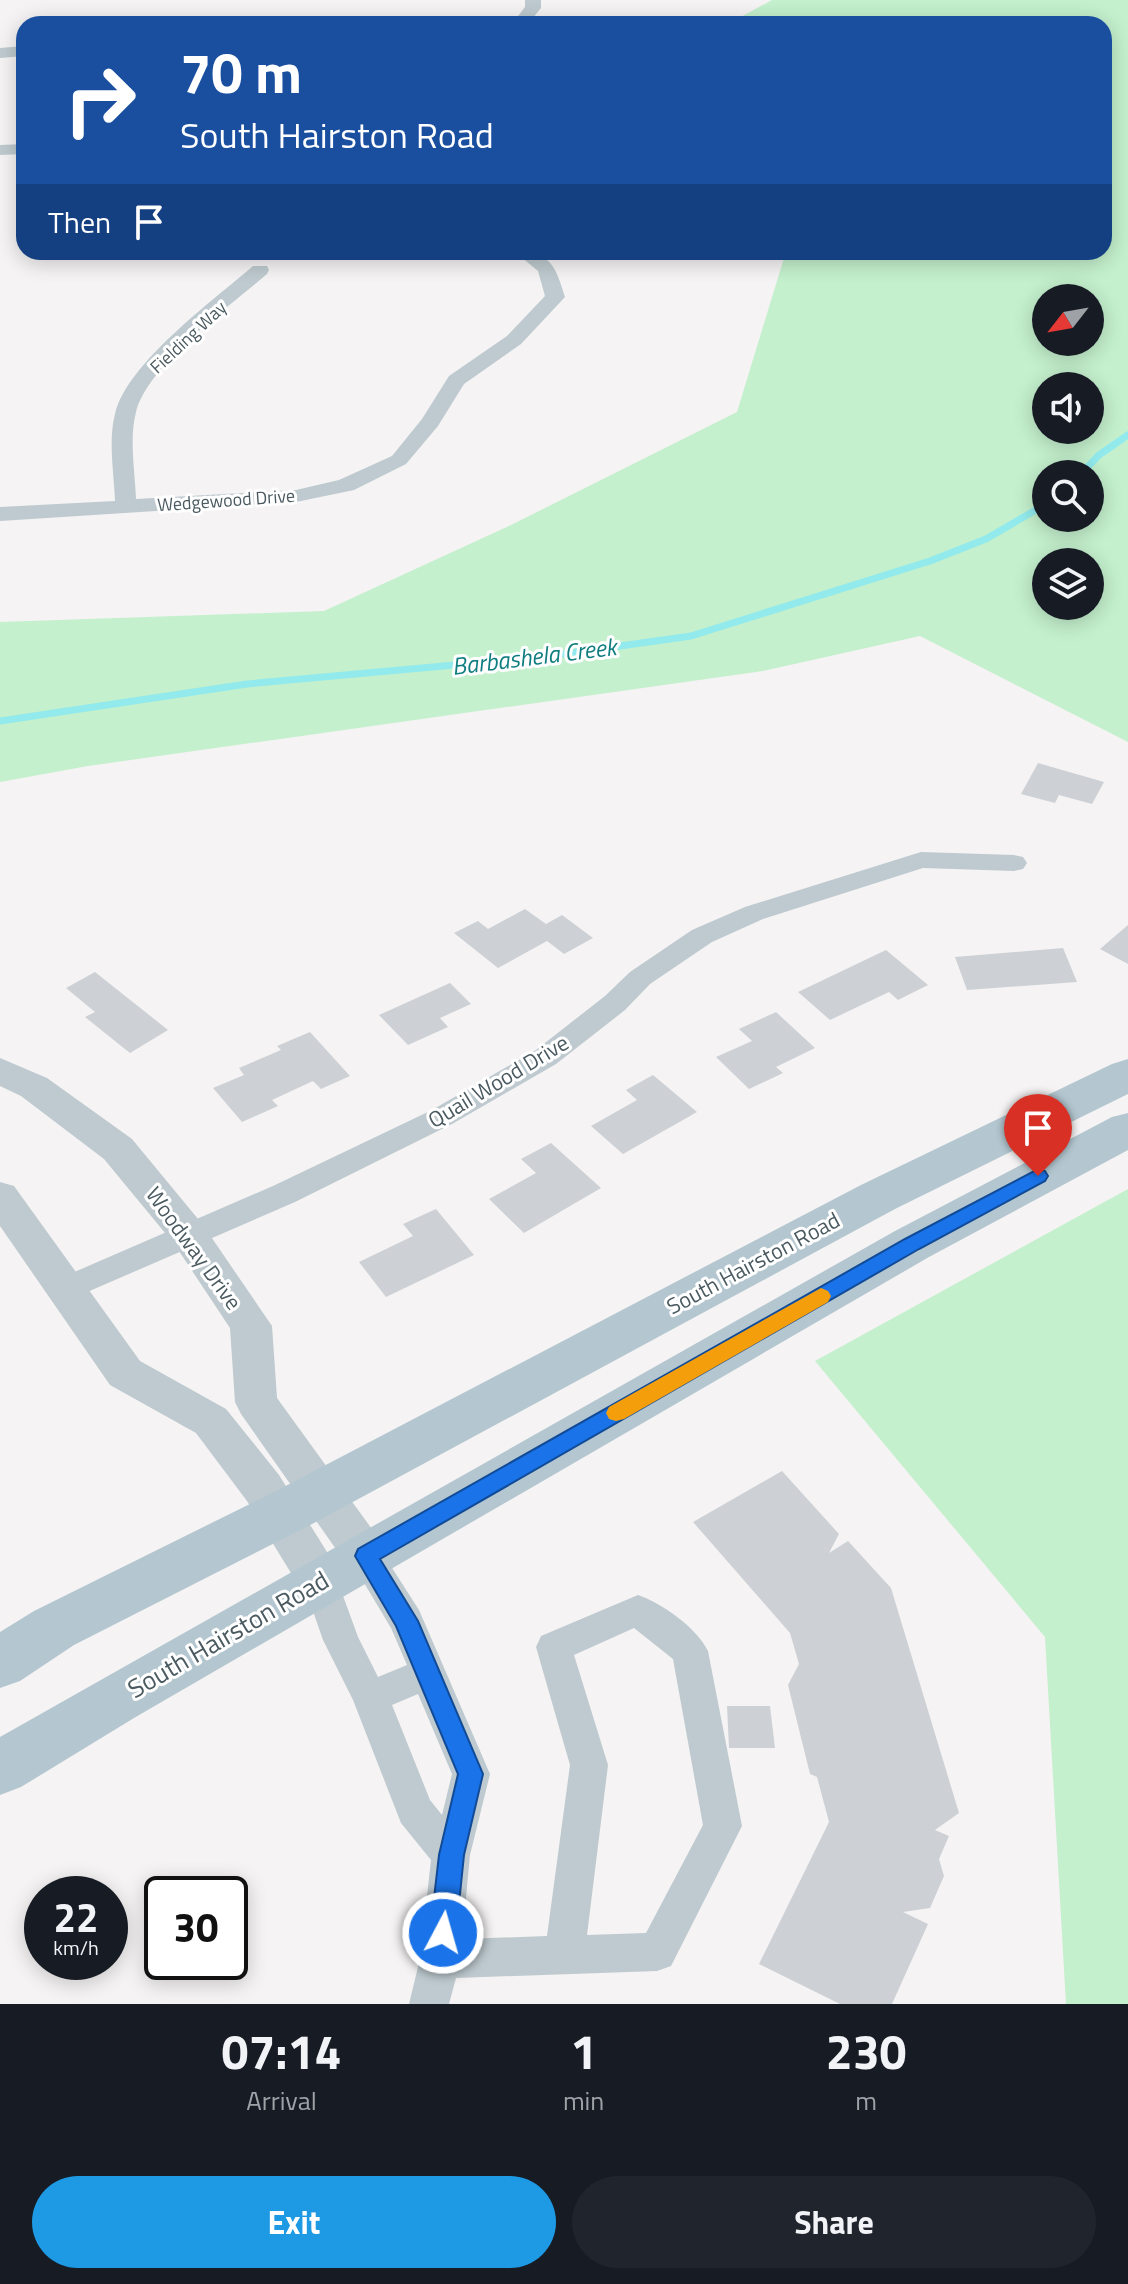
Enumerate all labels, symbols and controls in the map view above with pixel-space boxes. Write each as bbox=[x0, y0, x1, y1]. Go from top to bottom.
text: 70 m bbox=[180, 30, 302, 115]
icon: right bbox=[48, 48, 152, 152]
text: South Hairston Road bbox=[180, 107, 494, 162]
text: Then bbox=[48, 199, 111, 245]
icon: arrive bbox=[127, 200, 171, 244]
north arrow bbox=[1032, 284, 1104, 356]
map controls bbox=[1032, 284, 1104, 620]
street label: Fielding Way bbox=[144, 294, 233, 380]
button: sound bbox=[1032, 372, 1104, 444]
button: search bbox=[1032, 460, 1104, 532]
street label: Wedgewood Drive bbox=[156, 482, 296, 518]
button: layers bbox=[1032, 548, 1104, 620]
water label: Barbashela Creek bbox=[450, 628, 622, 684]
street label: Quail Wood Drive bbox=[421, 1026, 575, 1136]
pin bbox=[1004, 1094, 1072, 1176]
icon: arrive bbox=[1016, 1106, 1060, 1150]
street label: Woodway Drive bbox=[138, 1179, 250, 1317]
street label: South Hairston Road bbox=[660, 1203, 846, 1323]
street label: South Hairston Road bbox=[120, 1560, 336, 1708]
speed limit sign: 30 bbox=[144, 1876, 248, 1980]
text: 22 bbox=[54, 1887, 98, 1948]
position arrow bbox=[401, 1891, 485, 1975]
text: km/h bbox=[53, 1932, 99, 1963]
text: 07:14 bbox=[222, 2015, 341, 2088]
text: 1 bbox=[570, 2015, 597, 2088]
text: 230 bbox=[826, 2015, 906, 2088]
text: Arrival bbox=[246, 2081, 317, 2120]
text: min bbox=[563, 2081, 604, 2120]
text: m bbox=[855, 2081, 877, 2120]
button: Exit bbox=[32, 2176, 556, 2268]
button: Share bbox=[572, 2176, 1096, 2268]

